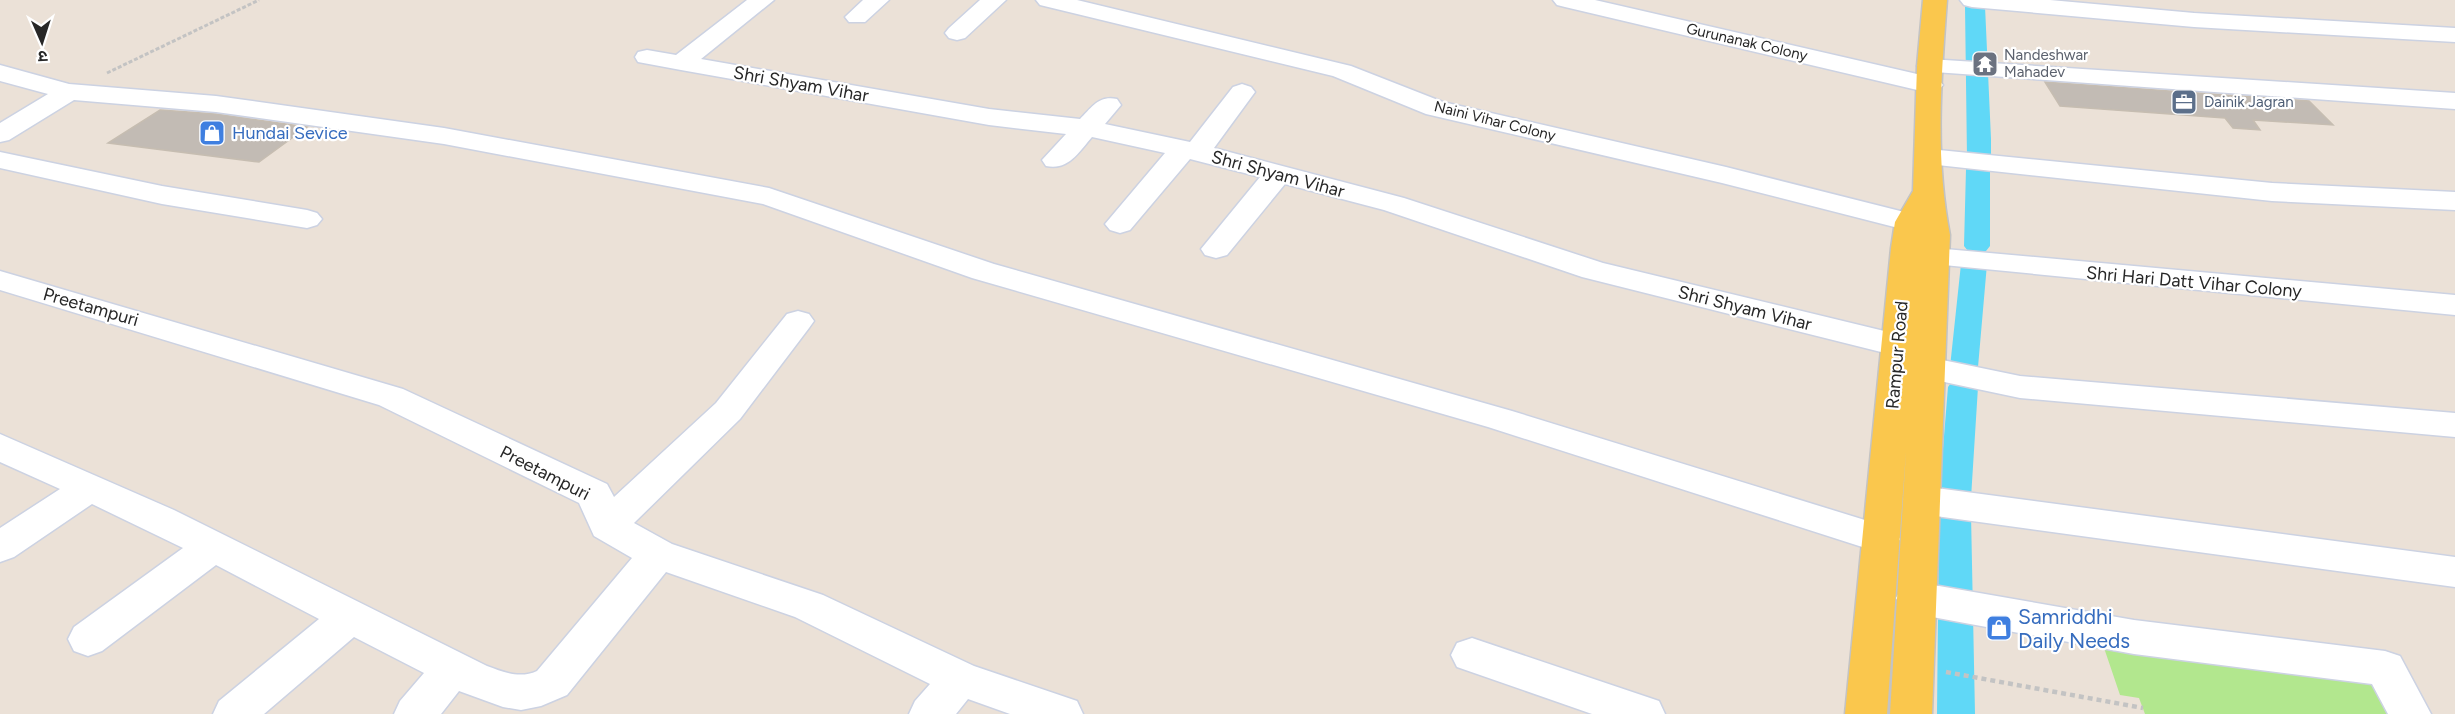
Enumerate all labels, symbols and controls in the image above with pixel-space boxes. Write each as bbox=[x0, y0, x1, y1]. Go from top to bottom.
north arrow bbox=[12, 12, 72, 72]
street label: Gurunanak Colony bbox=[1685, 19, 1809, 65]
place label: Nandeshwar Mahadev bbox=[2004, 46, 2088, 81]
text: उ bbox=[37, 47, 48, 66]
temple icon: Nandeshwar Mahadev bbox=[1970, 49, 2000, 79]
street label: Shri Shyam Vihar bbox=[732, 61, 870, 107]
office icon: Dainik Jagran bbox=[2169, 87, 2199, 117]
place label: Dainik Jagran bbox=[2204, 93, 2294, 111]
street label: Naini Vihar Colony bbox=[1432, 97, 1558, 145]
shop icon: Hundai Sevice bbox=[197, 118, 227, 148]
place label: Hundai Sevice bbox=[232, 122, 348, 144]
street label: Shri Shyam Vihar bbox=[1209, 146, 1347, 202]
street label: Shri Hari Datt Vihar Colony bbox=[2085, 262, 2303, 302]
street label: Shri Shyam Vihar bbox=[1676, 281, 1814, 335]
street label: Preetampuri bbox=[41, 283, 141, 331]
street label: Rampur Road bbox=[1881, 300, 1913, 410]
street label: Preetampuri bbox=[496, 441, 594, 505]
place label: Samriddhi Daily Needs bbox=[2018, 604, 2130, 653]
shop icon: Samriddhi Daily Needs bbox=[1984, 613, 2014, 643]

